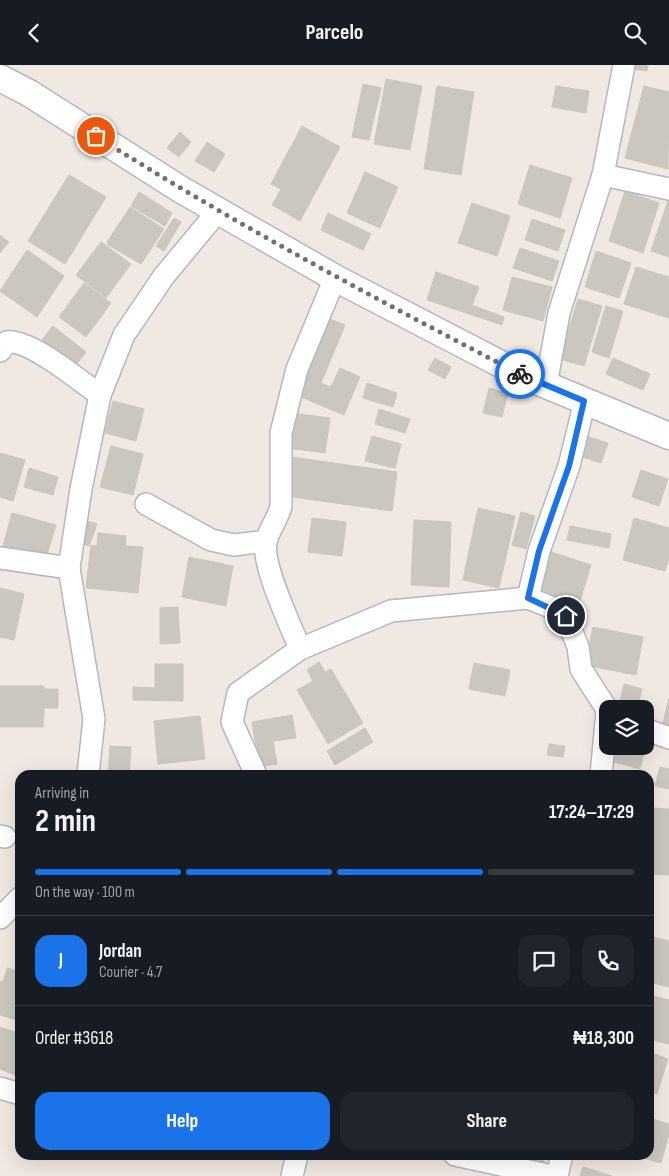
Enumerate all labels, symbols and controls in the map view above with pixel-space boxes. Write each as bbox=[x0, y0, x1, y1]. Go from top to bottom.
icon: back bbox=[20, 19, 48, 47]
text: Parcelo bbox=[306, 19, 363, 46]
icon: search bbox=[621, 19, 649, 47]
pin bbox=[75, 115, 117, 157]
icon: bag bbox=[82, 122, 110, 150]
courier bbox=[495, 349, 545, 399]
icon: bike bbox=[506, 360, 534, 388]
pin bbox=[545, 595, 587, 637]
icon: home bbox=[552, 602, 580, 630]
map controls bbox=[599, 700, 654, 755]
button: layers bbox=[599, 700, 654, 755]
text: Arriving in bbox=[35, 784, 89, 803]
text: 17:24–17:29 bbox=[549, 801, 634, 824]
text: 2 min bbox=[35, 802, 96, 841]
text: On the way · 100 m bbox=[35, 883, 135, 902]
button: chat bbox=[518, 935, 570, 987]
button: phone bbox=[582, 935, 634, 987]
text: Jordan bbox=[99, 940, 142, 963]
text: J bbox=[59, 949, 63, 972]
text: Courier · 4.7 bbox=[99, 963, 162, 982]
text: Order #3618 bbox=[35, 1027, 113, 1050]
text: ₦18,300 bbox=[573, 1027, 634, 1050]
button: Help bbox=[35, 1092, 330, 1150]
button: Share bbox=[340, 1092, 634, 1150]

